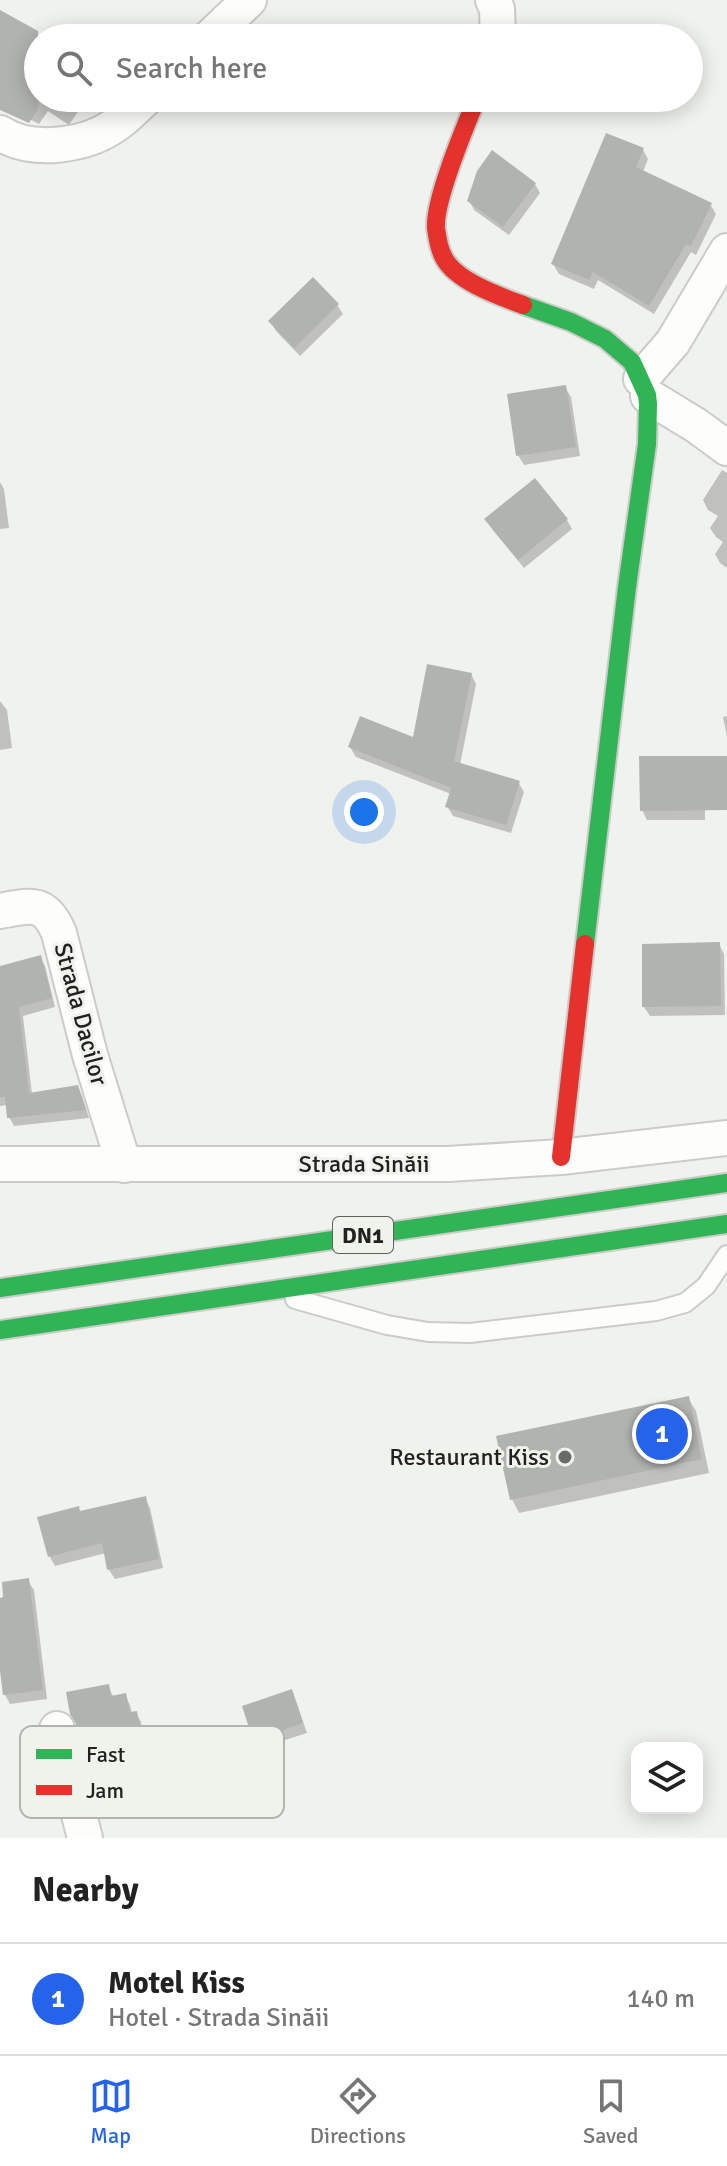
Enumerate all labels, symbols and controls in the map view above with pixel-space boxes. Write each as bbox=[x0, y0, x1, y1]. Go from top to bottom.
search box bbox=[24, 24, 703, 112]
icon: search bbox=[52, 46, 96, 90]
text: Search here bbox=[116, 50, 267, 87]
your location bbox=[344, 792, 384, 832]
street label: Strada Dacilor bbox=[48, 939, 114, 1089]
street label: Strada Sinăii bbox=[299, 1149, 429, 1179]
road number: DN1 bbox=[333, 1217, 393, 1253]
pin: 1 bbox=[636, 1404, 688, 1464]
place label: Restaurant Kiss bbox=[389, 1442, 549, 1472]
marker: Restaurant Kiss bbox=[556, 1448, 574, 1466]
legend bbox=[20, 1726, 284, 1818]
text: Fast bbox=[86, 1741, 126, 1768]
map controls bbox=[631, 1742, 703, 1814]
button: layers bbox=[631, 1742, 703, 1814]
text: Jam bbox=[86, 1777, 124, 1804]
text: Nearby bbox=[32, 1869, 139, 1911]
text: Motel Kiss bbox=[108, 1965, 245, 2002]
text: 1 bbox=[51, 1983, 65, 2015]
text: 140 m bbox=[626, 1983, 695, 2015]
text: Hotel · Strada Sinăii bbox=[108, 2002, 329, 2034]
tab: Map bbox=[89, 2074, 133, 2149]
tab: Directions bbox=[310, 2074, 406, 2149]
tab: Saved bbox=[583, 2074, 638, 2149]

